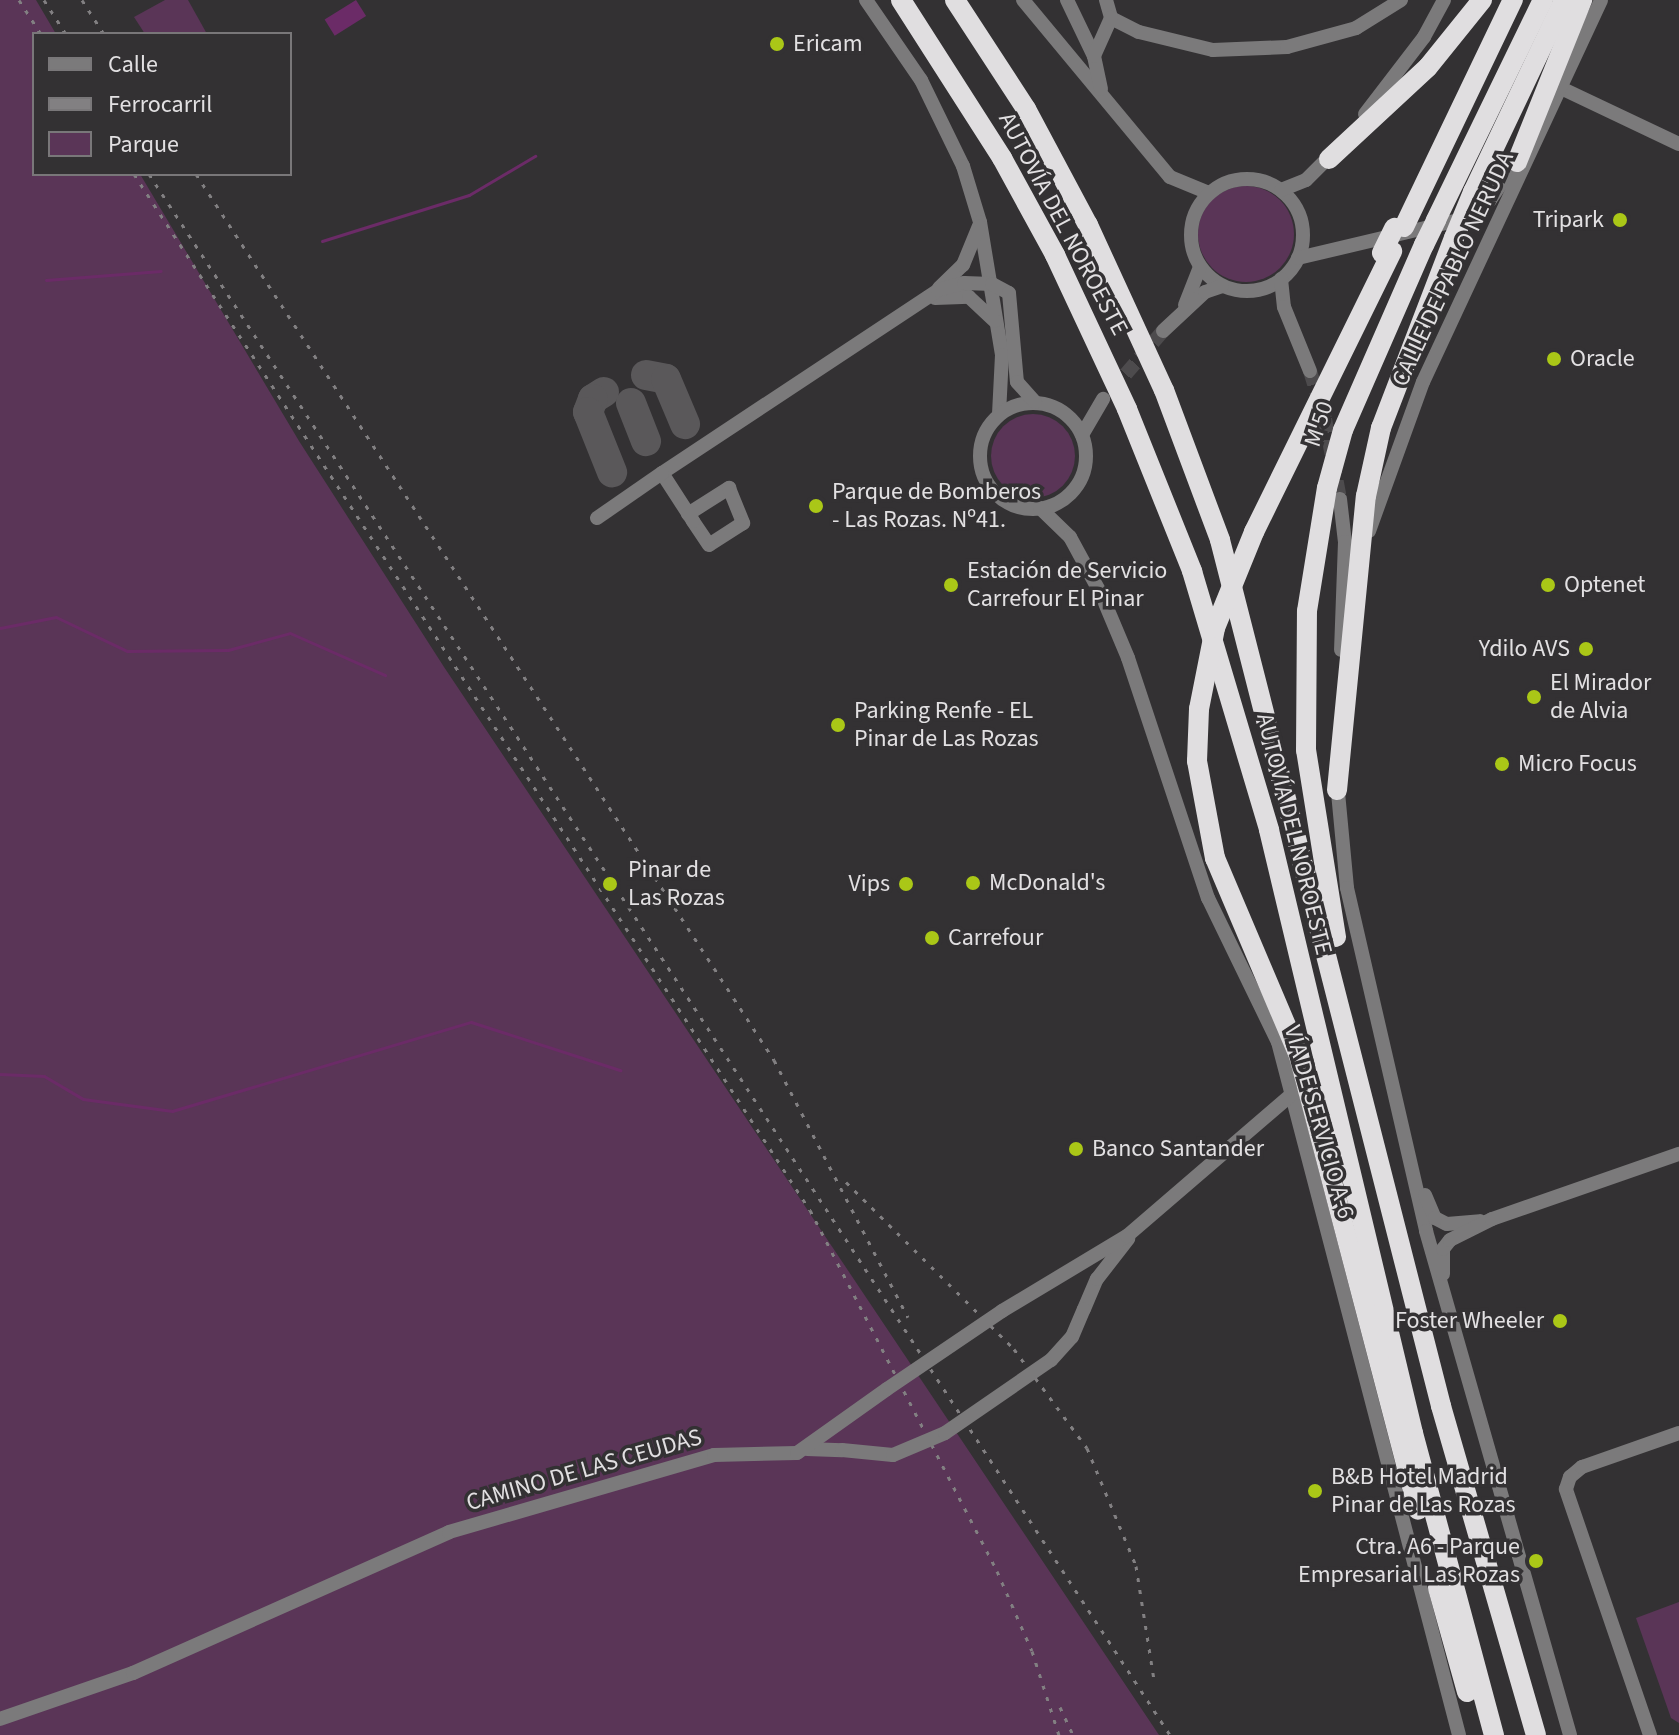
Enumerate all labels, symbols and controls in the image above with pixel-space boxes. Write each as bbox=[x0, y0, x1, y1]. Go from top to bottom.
place label: Ericam bbox=[793, 30, 863, 58]
legend bbox=[32, 32, 292, 176]
marker: Ericam bbox=[768, 35, 786, 53]
text: Calle bbox=[108, 47, 158, 82]
text: Ferrocarril bbox=[108, 87, 212, 122]
street label: AUTOVÍA DEL NOROESTE bbox=[992, 108, 1134, 340]
text: Parque bbox=[108, 127, 179, 162]
street label: CALLE DE PABLO NERUDA bbox=[1386, 147, 1520, 391]
place label: Tripark bbox=[1533, 206, 1604, 234]
marker: Tripark bbox=[1611, 211, 1629, 229]
place label: Oracle bbox=[1570, 345, 1635, 373]
marker: Oracle bbox=[1545, 350, 1563, 368]
street label: M 50 bbox=[1298, 398, 1340, 450]
place label: Parque de Bomberos - Las Rozas. Nº41. bbox=[832, 478, 1041, 534]
marker: Parque de Bomberos - Las Rozas. Nº41. bbox=[807, 497, 825, 515]
place label: Estación de Servicio Carrefour El Pinar bbox=[967, 557, 1167, 613]
place label: Optenet bbox=[1564, 571, 1645, 599]
marker: Estación de Servicio Carrefour El Pinar bbox=[942, 576, 960, 594]
marker: Optenet bbox=[1539, 576, 1557, 594]
place label: Ydilo AVS bbox=[1479, 635, 1570, 663]
marker: Ydilo AVS bbox=[1577, 640, 1595, 658]
place label: El Mirador de Alvia bbox=[1550, 669, 1651, 725]
marker: El Mirador de Alvia bbox=[1525, 688, 1543, 706]
place label: Parking Renfe - EL Pinar de Las Rozas bbox=[854, 697, 1039, 753]
street label: AUTOVÍA DEL NOROESTE bbox=[1250, 710, 1338, 958]
marker: Parking Renfe - EL Pinar de Las Rozas bbox=[829, 716, 847, 734]
place label: Micro Focus bbox=[1518, 750, 1637, 778]
marker: Micro Focus bbox=[1493, 755, 1511, 773]
place label: Pinar de Las Rozas bbox=[628, 856, 725, 912]
place label: McDonald's bbox=[989, 869, 1105, 897]
place label: Vips bbox=[848, 870, 890, 898]
marker: Pinar de Las Rozas bbox=[599, 873, 621, 895]
marker: McDonald's bbox=[964, 874, 982, 892]
marker: Vips bbox=[897, 875, 915, 893]
place label: Carrefour bbox=[948, 924, 1043, 952]
marker: Carrefour bbox=[923, 929, 941, 947]
street label: VÍA DE SERVICIO A-6 bbox=[1278, 1022, 1360, 1222]
place label: Banco Santander bbox=[1092, 1135, 1264, 1163]
marker: Banco Santander bbox=[1067, 1140, 1085, 1158]
place label: Foster Wheeler bbox=[1395, 1307, 1544, 1335]
marker: Foster Wheeler bbox=[1551, 1312, 1569, 1330]
street label: CAMINO DE LAS CEUDAS bbox=[463, 1423, 705, 1517]
place label: B&B Hotel Madrid Pinar de Las Rozas bbox=[1331, 1463, 1516, 1519]
marker: B&B Hotel Madrid Pinar de Las Rozas bbox=[1306, 1482, 1324, 1500]
place label: Ctra. A6 - Parque Empresarial Las Rozas bbox=[1298, 1533, 1520, 1589]
marker: Ctra. A6 - Parque Empresarial Las Rozas bbox=[1527, 1552, 1545, 1570]

